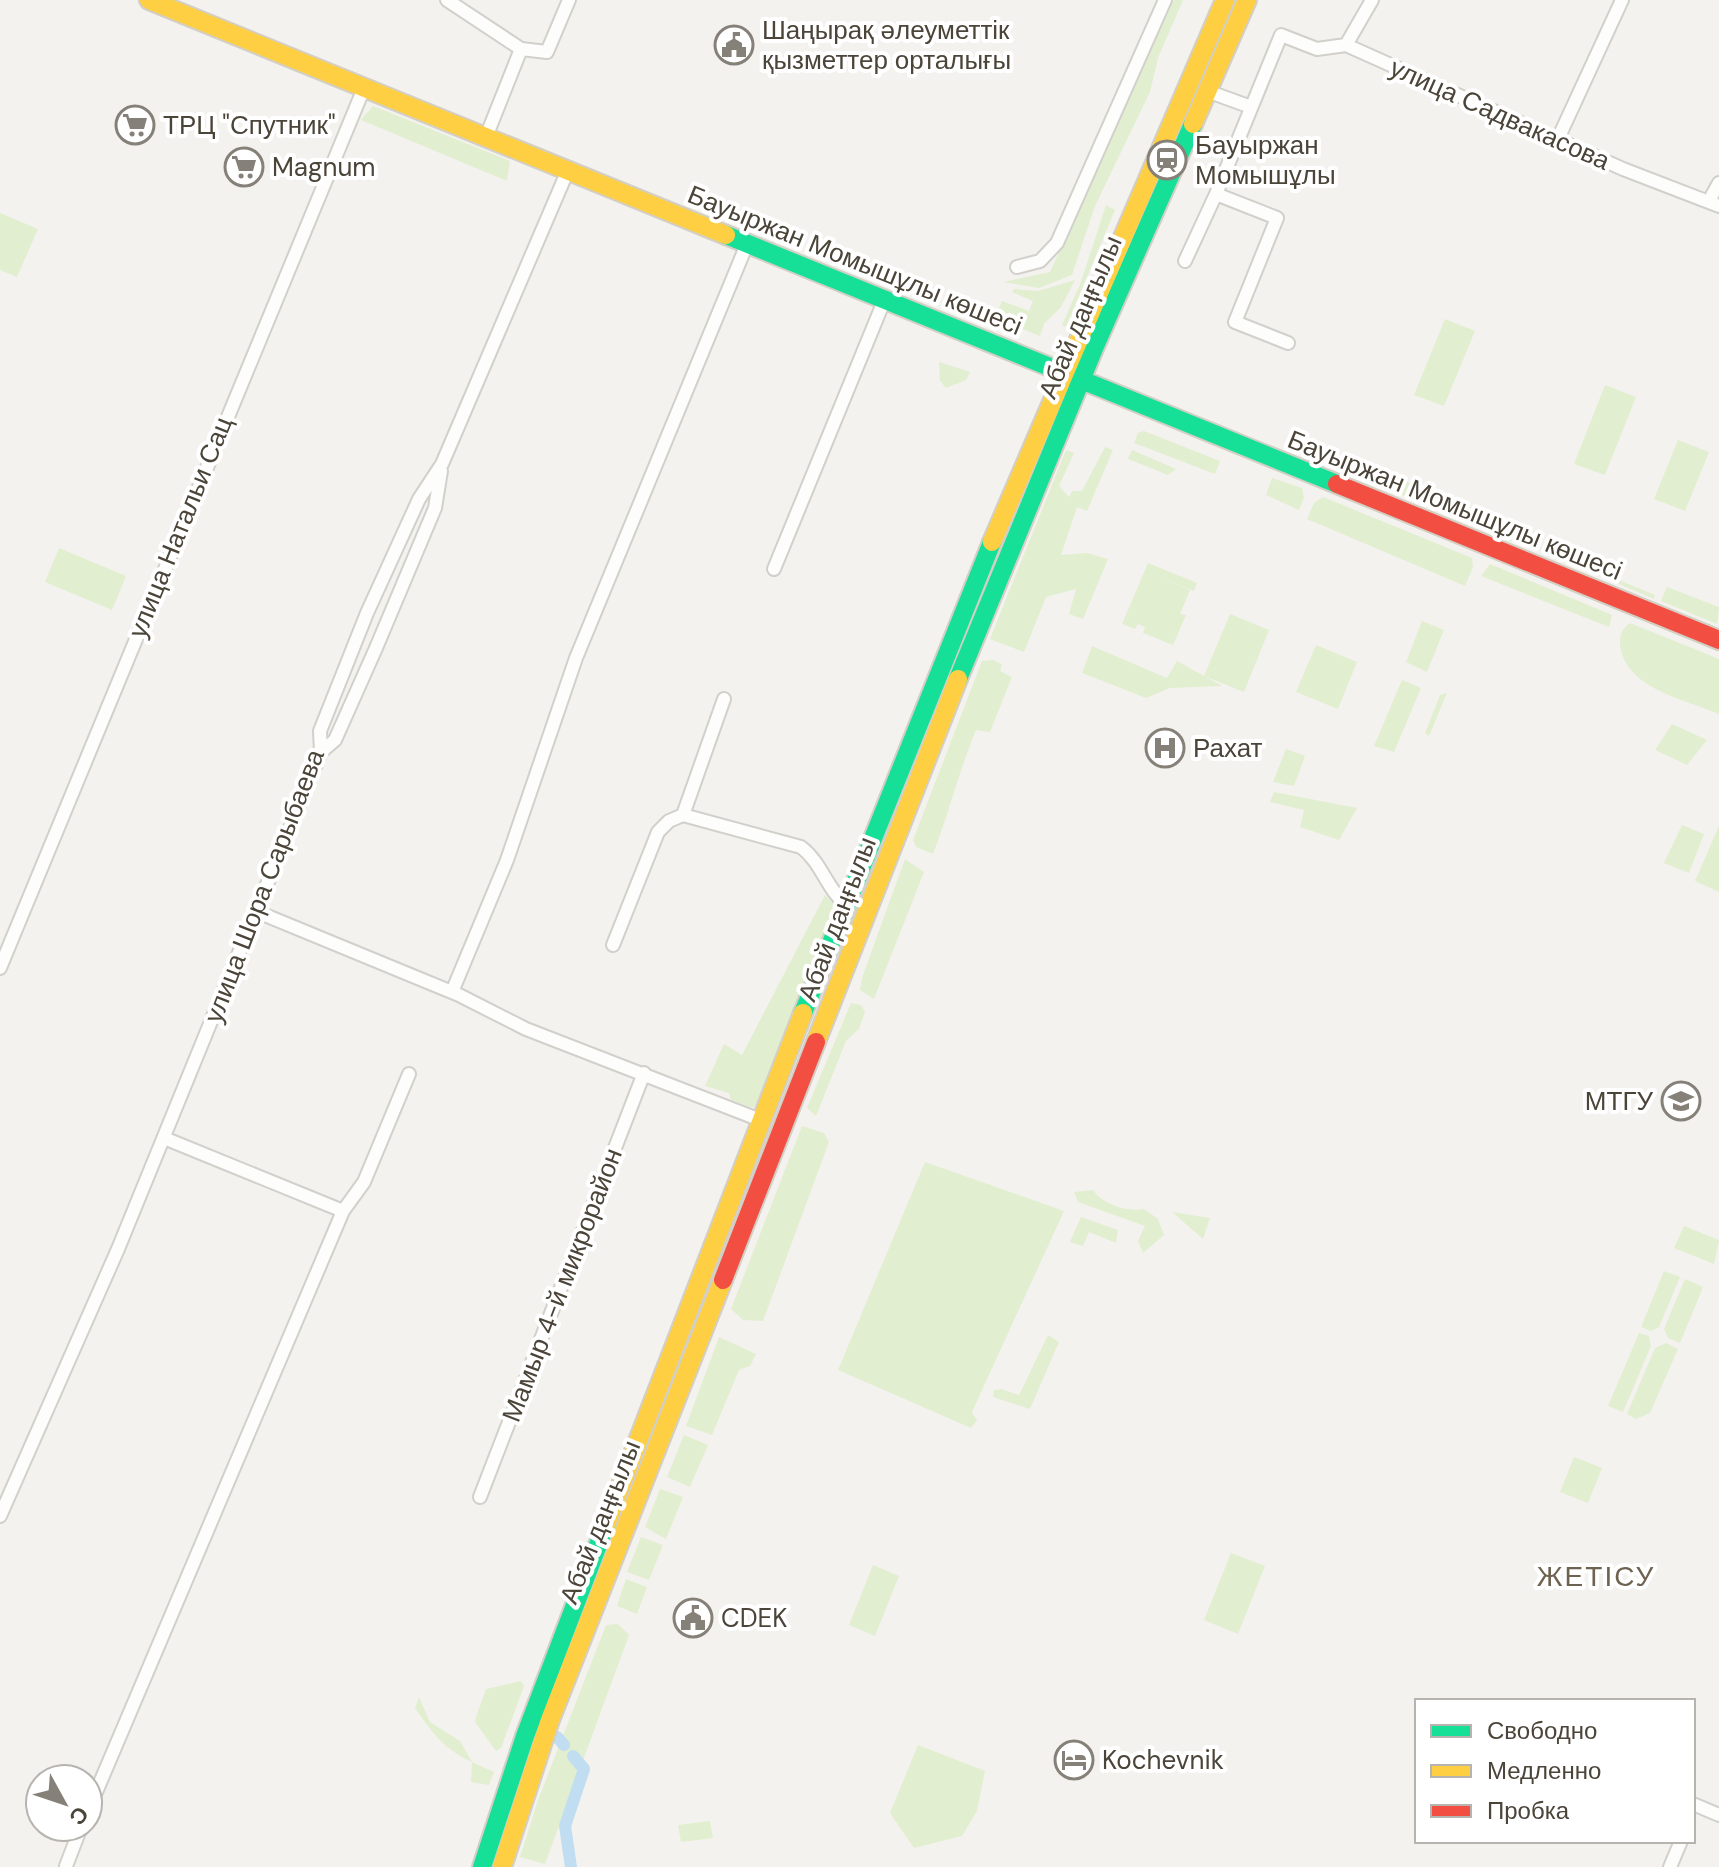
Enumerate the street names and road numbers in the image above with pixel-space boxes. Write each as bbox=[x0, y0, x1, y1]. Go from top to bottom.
street label: улица Садвакасова bbox=[1385, 50, 1616, 178]
street label: Бауыржан Момышұлы көшесі bbox=[683, 177, 1027, 343]
street label: Абай даңғылы bbox=[1030, 230, 1130, 404]
street label: улица Натальи Сац bbox=[120, 411, 240, 643]
street label: Бауыржан Момышұлы көшесі bbox=[1283, 422, 1627, 588]
street label: улица Шора Сарыбаева bbox=[196, 744, 332, 1028]
street label: Абай даңғылы bbox=[790, 832, 884, 1006]
street label: Мамыр 4-й микрорайон bbox=[494, 1143, 630, 1427]
street label: Абай даңғылы bbox=[552, 1435, 648, 1609]

